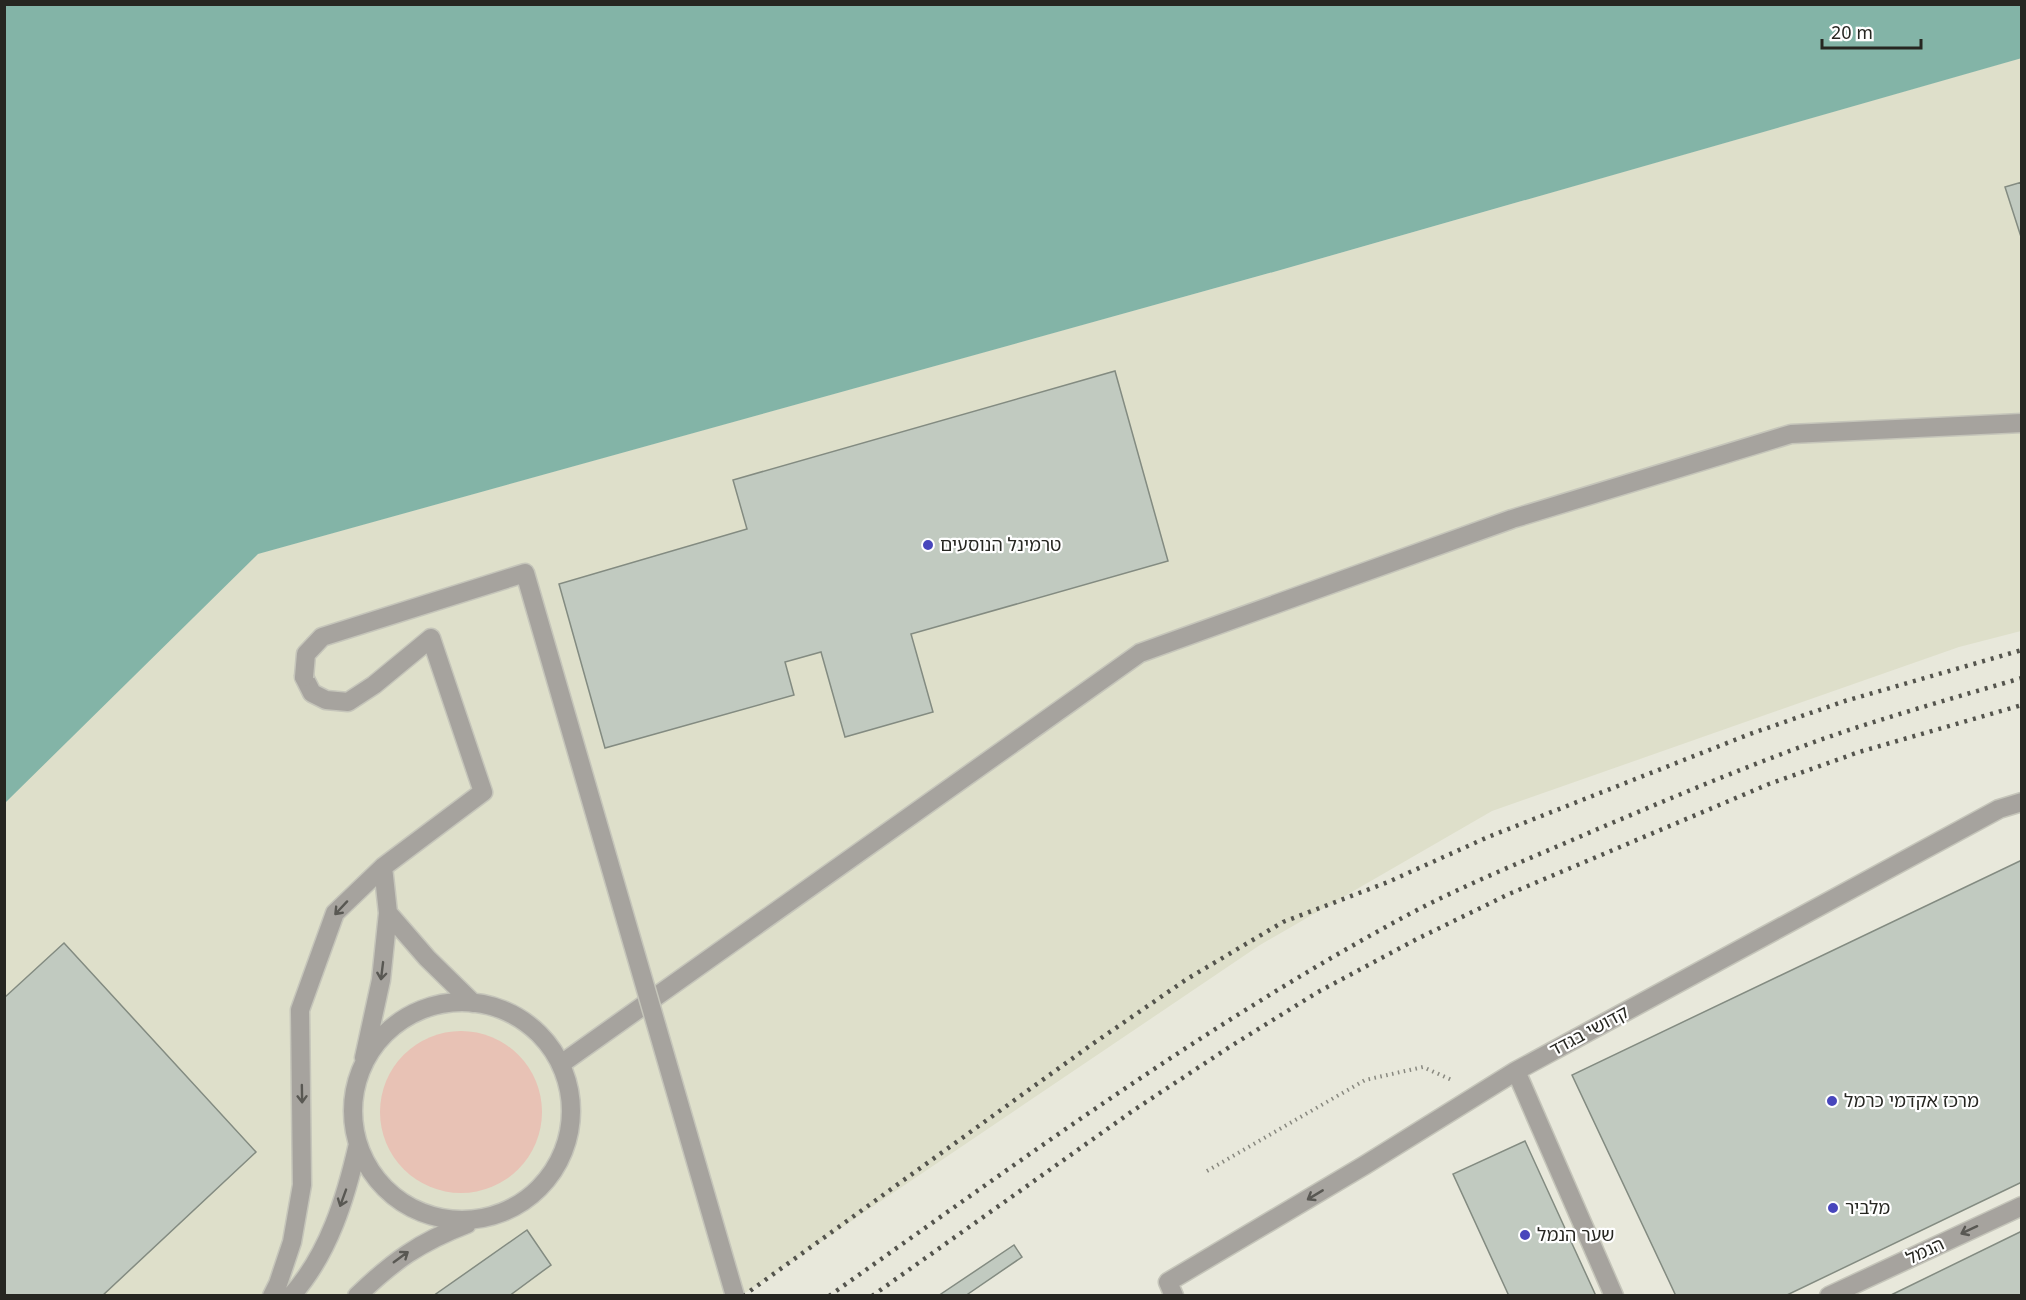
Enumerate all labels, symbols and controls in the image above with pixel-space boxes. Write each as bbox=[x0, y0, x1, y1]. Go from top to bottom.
scale bar bbox=[1822, 12, 1921, 50]
text: 20 m bbox=[1831, 20, 1873, 44]
place label: טרמינל הנוסעים bbox=[940, 532, 1061, 556]
marker: טרמינל הנוסעים bbox=[921, 538, 935, 552]
one-way arrow bbox=[334, 900, 348, 915]
one-way arrow bbox=[376, 961, 387, 981]
street label: קדושי בגדד bbox=[1545, 999, 1632, 1061]
one-way arrow bbox=[296, 1083, 308, 1103]
place label: מרכז אקדמי כרמל bbox=[1844, 1088, 1979, 1112]
marker: מרכז אקדמי כרמל bbox=[1825, 1094, 1839, 1108]
one-way arrow bbox=[337, 1188, 348, 1207]
one-way arrow bbox=[1307, 1190, 1324, 1202]
place label: מלביר bbox=[1845, 1195, 1890, 1219]
marker: מלביר bbox=[1826, 1201, 1840, 1215]
place label: שער הנמל bbox=[1537, 1222, 1614, 1246]
one-way arrow bbox=[1960, 1225, 1978, 1237]
marker: שער הנמל bbox=[1518, 1228, 1532, 1242]
street label: הנמל bbox=[1902, 1231, 1947, 1269]
one-way arrow bbox=[393, 1251, 409, 1264]

